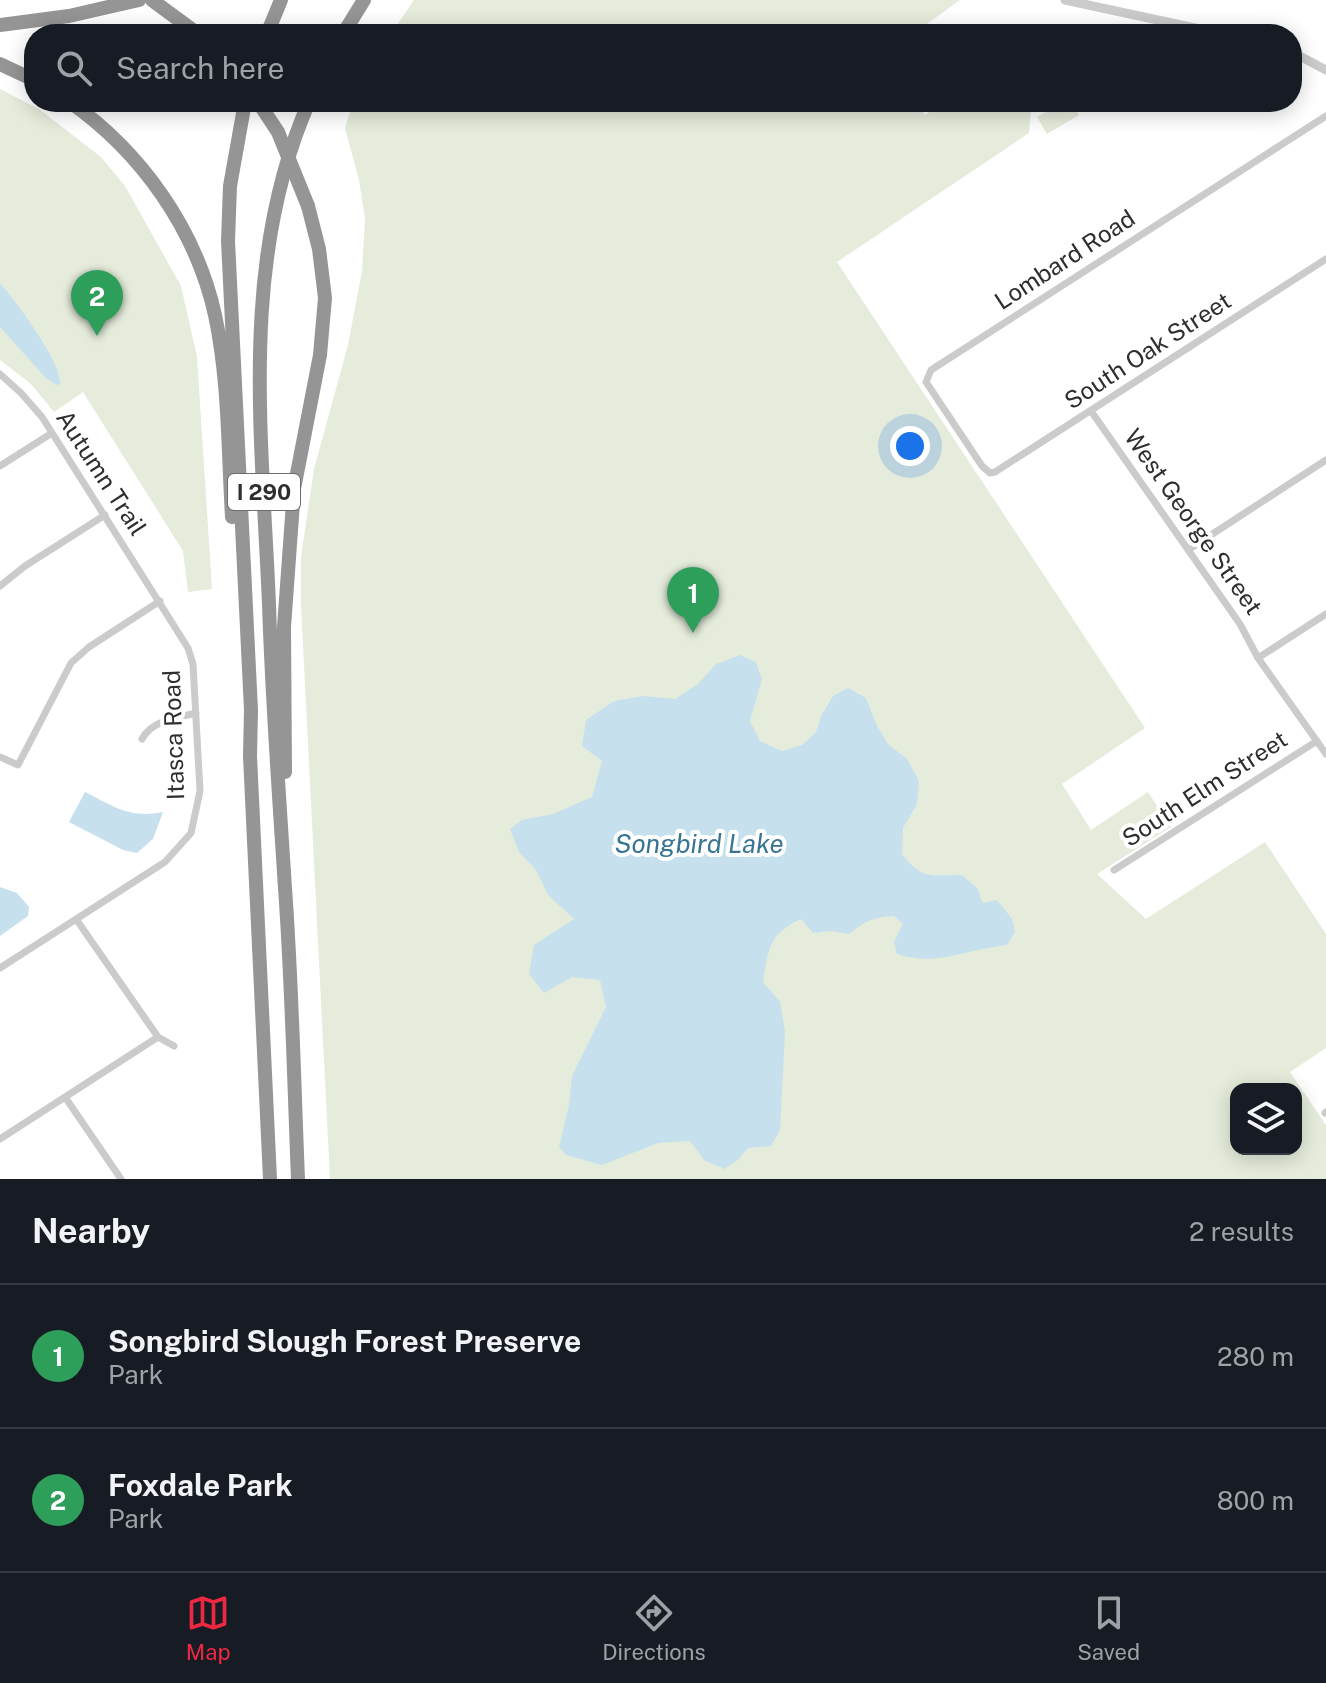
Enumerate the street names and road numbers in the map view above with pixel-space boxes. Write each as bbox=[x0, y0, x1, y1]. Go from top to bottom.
street label: Lombard Road bbox=[989, 203, 1140, 315]
street label: South Oak Street bbox=[1059, 286, 1236, 414]
street label: Autumn Trail bbox=[51, 405, 153, 540]
street label: West George Street bbox=[1119, 423, 1268, 620]
road number: I 290 bbox=[228, 474, 300, 510]
street label: Itasca Road bbox=[157, 670, 189, 801]
street label: South Elm Street bbox=[1117, 724, 1292, 852]

